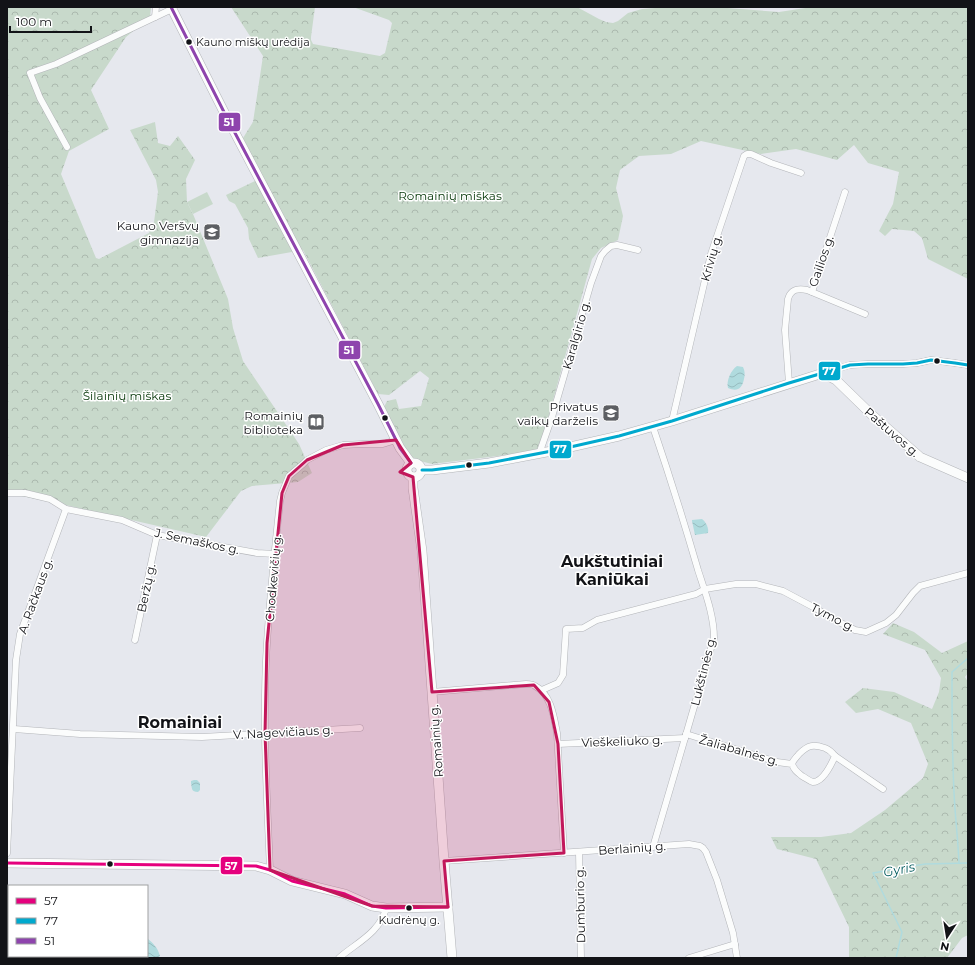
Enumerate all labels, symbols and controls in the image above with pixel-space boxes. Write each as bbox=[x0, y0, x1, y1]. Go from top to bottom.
scale bar bbox=[10, 8, 91, 34]
text: 100 m bbox=[16, 14, 52, 29]
place label: Kauno miškų urėdija bbox=[196, 35, 310, 49]
marker: Kauno miškų urėdija bbox=[184, 37, 194, 47]
line badge: 51 bbox=[218, 112, 241, 132]
text: 51 bbox=[224, 115, 234, 129]
park label: Romainių miškas bbox=[398, 188, 502, 203]
place label: Kauno Veršvų gimnazija bbox=[117, 218, 199, 247]
school or university icon: Kauno Veršvų gimnazija bbox=[202, 222, 222, 242]
street label: Krivių g. bbox=[697, 233, 725, 283]
street label: Gailios g. bbox=[805, 233, 837, 289]
street label: Karalgirio g. bbox=[559, 299, 593, 371]
line badge: 51 bbox=[338, 340, 361, 360]
text: 51 bbox=[344, 343, 354, 357]
unlabelled marker bbox=[932, 356, 942, 366]
line badge: 77 bbox=[818, 361, 841, 381]
text: 77 bbox=[822, 364, 836, 378]
park label: Šilainių miškas bbox=[83, 388, 171, 403]
place label: Privatus vaikų darželis bbox=[518, 399, 598, 428]
school or university icon: Privatus vaikų darželis bbox=[601, 403, 621, 423]
street label: Paštuvos g. bbox=[861, 404, 923, 460]
place label: Romainių biblioteka bbox=[243, 408, 303, 437]
library icon: Romainių biblioteka bbox=[306, 412, 326, 432]
unlabelled marker bbox=[380, 413, 390, 423]
line badge: 77 bbox=[549, 440, 572, 459]
text: 77 bbox=[553, 442, 567, 456]
unlabelled marker bbox=[464, 460, 474, 470]
street label: J. Semaškos g. bbox=[152, 525, 241, 557]
street label: Chodkevičių g. bbox=[262, 534, 284, 622]
district label: Aukštutiniai Kaniūkai bbox=[560, 552, 663, 589]
street label: A. Račkaus g. bbox=[14, 556, 56, 636]
street label: Beržų g. bbox=[134, 562, 158, 614]
street label: Tymo g. bbox=[808, 600, 858, 634]
street label: Lukštinės g. bbox=[687, 635, 719, 707]
street label: Romainių g. bbox=[426, 704, 446, 778]
district label: Romainiai bbox=[138, 713, 222, 732]
street label: V. Nagevičiaus g. bbox=[232, 722, 334, 742]
street label: Žaliabalnės g. bbox=[698, 731, 780, 769]
street label: Vieškeliuko g. bbox=[581, 732, 663, 750]
street label: Berlainių g. bbox=[598, 838, 666, 858]
line badge: 57 bbox=[220, 856, 243, 875]
water label: Gyris bbox=[882, 858, 917, 880]
unlabelled marker bbox=[105, 859, 115, 869]
text: 57 bbox=[224, 859, 238, 873]
street label: Dumburio g. bbox=[572, 867, 588, 943]
legend bbox=[8, 885, 148, 957]
text: 57 bbox=[44, 893, 58, 908]
marker: Kudrėnų g. bbox=[404, 903, 414, 913]
text: 77 bbox=[44, 913, 58, 928]
place label: Kudrėnų g. bbox=[379, 913, 439, 927]
north arrow bbox=[927, 917, 967, 957]
text: 51 bbox=[44, 933, 55, 948]
text: N bbox=[939, 939, 951, 955]

